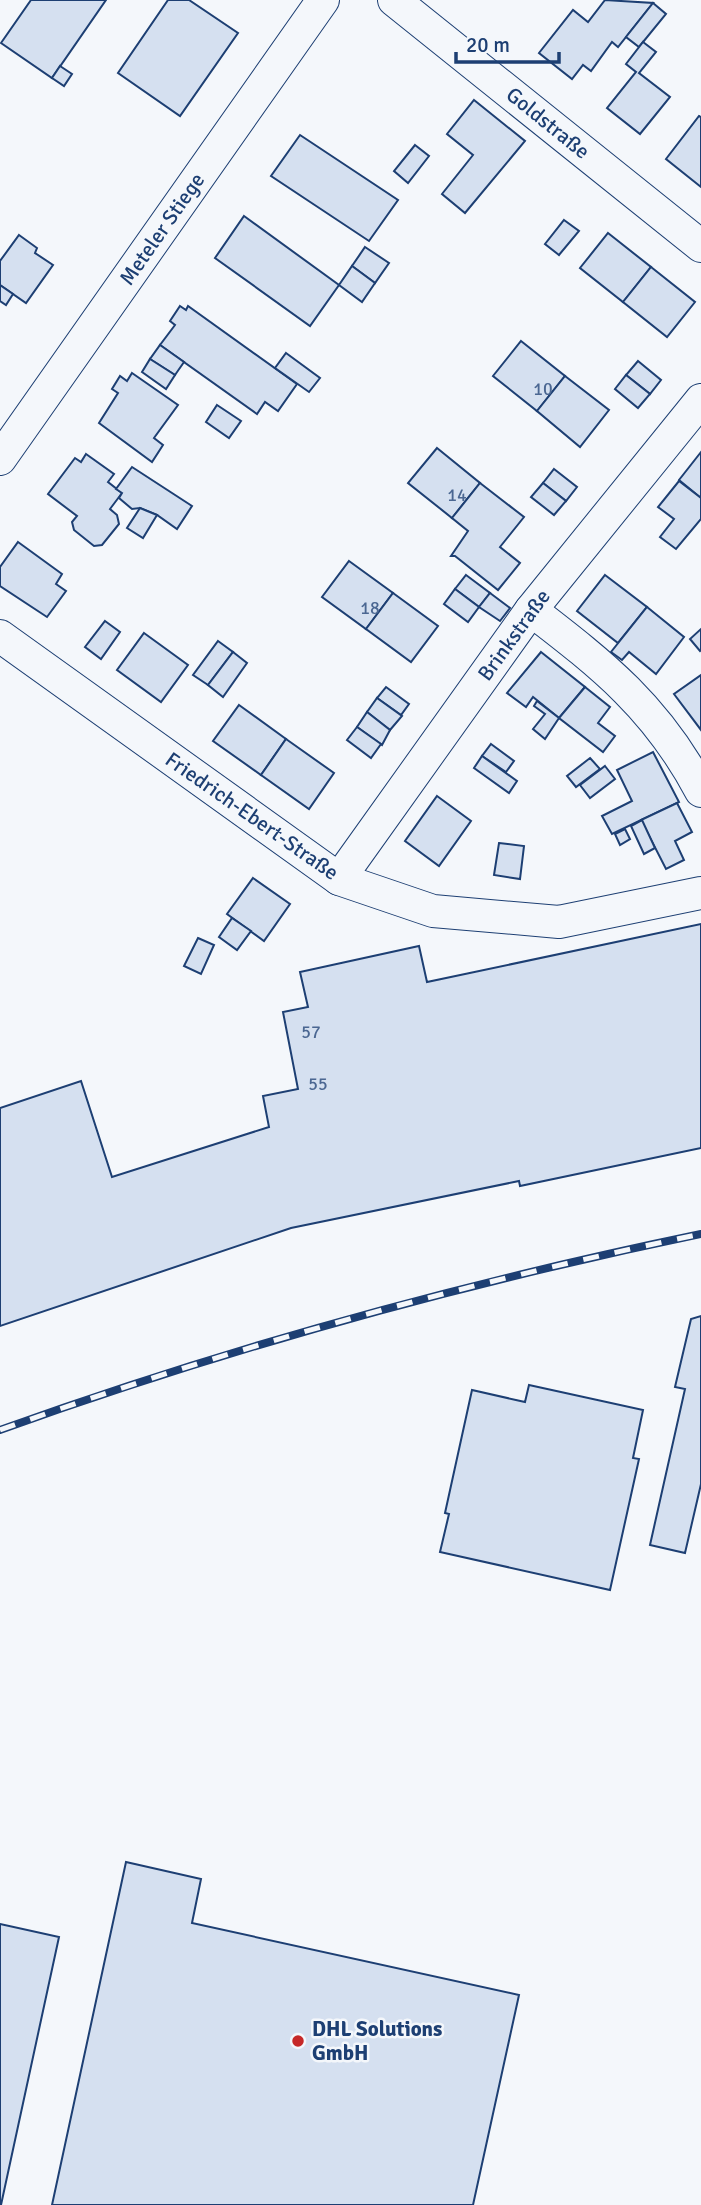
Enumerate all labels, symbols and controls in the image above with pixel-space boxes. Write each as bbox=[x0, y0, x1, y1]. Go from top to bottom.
scale bar bbox=[456, 21, 559, 65]
text: 20 m bbox=[466, 32, 510, 58]
street label: Goldstraße bbox=[501, 81, 595, 165]
street label: Meteler Stiege bbox=[114, 168, 210, 290]
house number: 10 bbox=[533, 378, 553, 400]
house number: 14 bbox=[447, 484, 467, 506]
street label: Brinkstraße bbox=[472, 584, 556, 686]
house number: 18 bbox=[360, 597, 380, 619]
street label: Friedrich-Ebert-Straße bbox=[160, 746, 344, 886]
house number: 57 bbox=[301, 1021, 321, 1043]
house number: 55 bbox=[308, 1073, 328, 1095]
place label: DHL Solutions GmbH bbox=[312, 2016, 442, 2066]
marker: DHL Solutions GmbH bbox=[290, 2033, 306, 2049]

